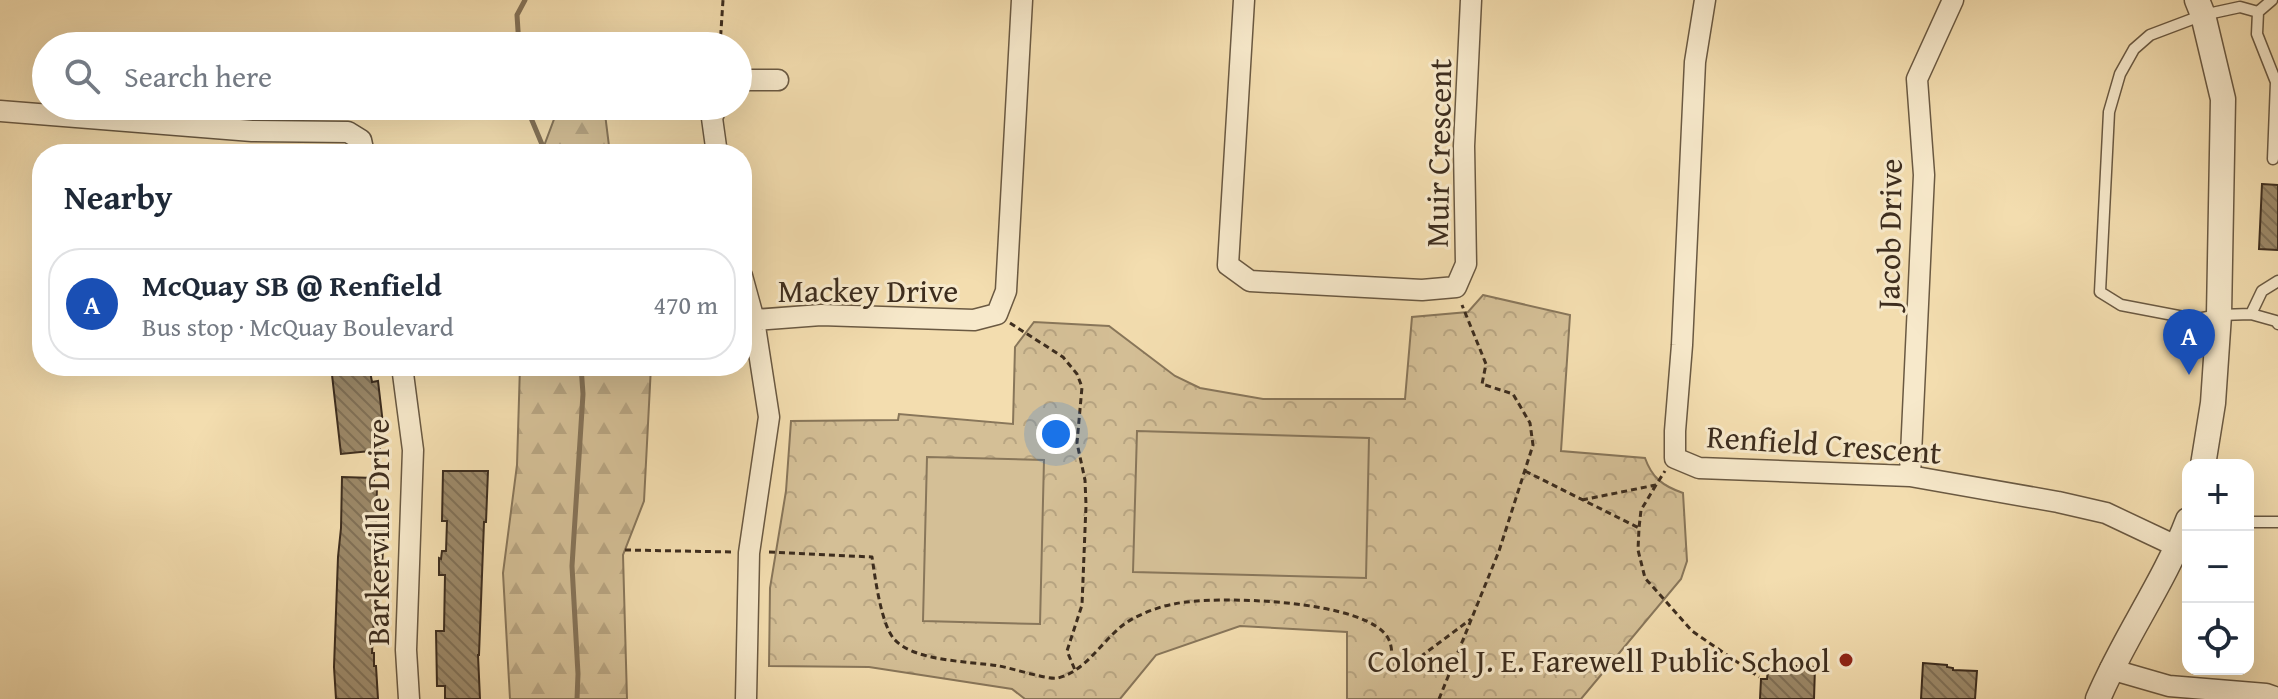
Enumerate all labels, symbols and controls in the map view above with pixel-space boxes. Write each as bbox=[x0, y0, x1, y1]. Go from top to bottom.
search box bbox=[32, 32, 752, 120]
icon: search bbox=[60, 54, 104, 98]
text: Search here bbox=[124, 54, 272, 98]
street label: Muir Crescent bbox=[1413, 58, 1463, 248]
street label: Jacob Drive bbox=[1864, 158, 1914, 314]
text: Nearby bbox=[64, 172, 173, 221]
text: McQuay SB @ Renfield bbox=[142, 263, 442, 307]
street label: Mackey Drive bbox=[778, 267, 958, 314]
text: A bbox=[84, 285, 100, 324]
text: 470 m bbox=[653, 285, 718, 324]
text: Bus stop · McQuay Boulevard bbox=[142, 307, 454, 346]
pin: A bbox=[2163, 309, 2215, 375]
street label: Renfield Crescent bbox=[1705, 412, 1943, 476]
your location bbox=[1036, 414, 1076, 454]
street label: Barkerville Drive bbox=[354, 418, 401, 646]
map controls bbox=[2182, 459, 2254, 675]
button: + bbox=[2182, 459, 2254, 531]
button: − bbox=[2182, 531, 2254, 603]
button: locate bbox=[2182, 603, 2254, 675]
place label: Colonel J. E. Farewell Public School bbox=[1368, 637, 1830, 684]
marker: Colonel J. E. Farewell Public School bbox=[1837, 651, 1855, 669]

